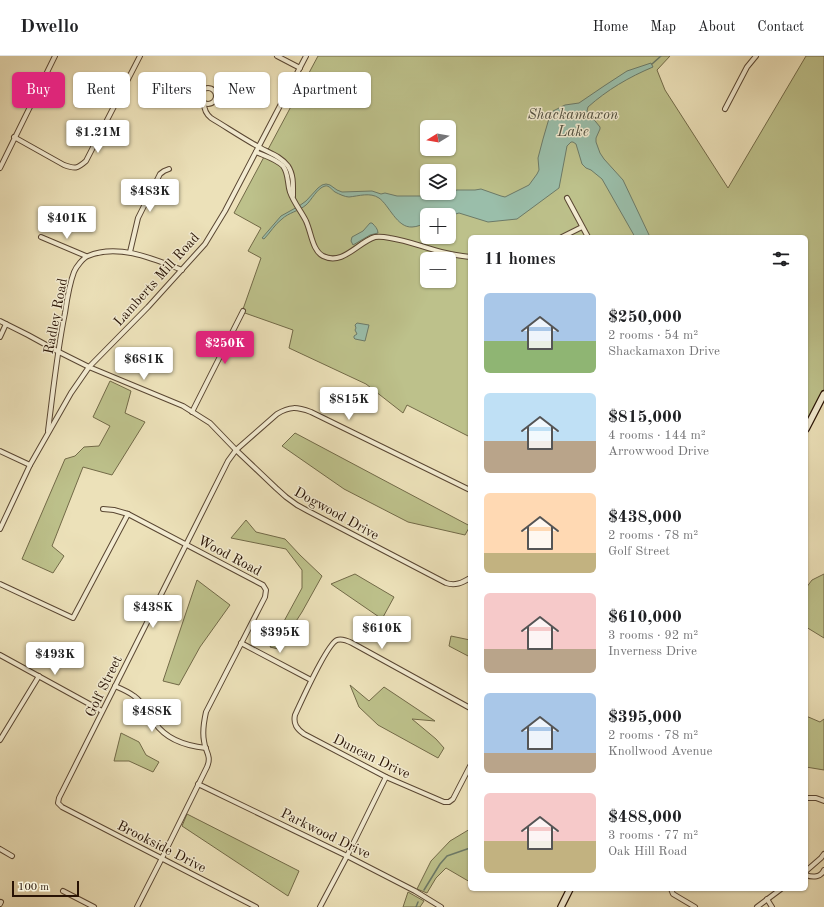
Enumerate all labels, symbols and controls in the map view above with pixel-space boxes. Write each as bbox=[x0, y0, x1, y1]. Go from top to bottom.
text: Dwello bbox=[20, 18, 79, 37]
text: Home bbox=[593, 20, 628, 34]
text: Map bbox=[650, 20, 676, 34]
text: About bbox=[698, 20, 735, 34]
text: Contact bbox=[757, 20, 804, 34]
chip: Buy bbox=[12, 72, 65, 108]
chip: Rent bbox=[73, 72, 130, 108]
chip: Filters bbox=[138, 72, 206, 108]
chip: New bbox=[214, 72, 270, 108]
chip: Apartment bbox=[278, 72, 371, 108]
water label: Shackamaxon Lake bbox=[528, 108, 619, 140]
pin: $1.21M bbox=[65, 120, 131, 154]
north arrow bbox=[420, 120, 456, 156]
map controls bbox=[420, 120, 456, 288]
text: $1.21M bbox=[75, 126, 121, 139]
button: layers bbox=[420, 164, 456, 200]
pin: $483K bbox=[122, 179, 178, 213]
text: $483K bbox=[130, 185, 170, 198]
pin: $401K bbox=[39, 206, 95, 240]
button: + bbox=[420, 208, 456, 244]
text: $401K bbox=[47, 212, 87, 225]
street label: Lamberts Mill Road bbox=[111, 230, 202, 329]
icon: filters bbox=[770, 248, 792, 270]
text: 11 homes bbox=[484, 251, 556, 268]
button: − bbox=[420, 252, 456, 288]
street label: Radley Road bbox=[42, 277, 70, 355]
icon: home bbox=[516, 309, 564, 357]
text: $250,000 bbox=[608, 309, 682, 326]
text: 2 rooms · 54 m² bbox=[608, 329, 698, 342]
pin: $250K bbox=[197, 331, 253, 365]
text: $250K bbox=[205, 337, 245, 350]
text: Shackamaxon Drive bbox=[608, 345, 720, 358]
pin: $681K bbox=[116, 347, 172, 381]
text: $681K bbox=[124, 353, 164, 366]
pin: $815K bbox=[321, 387, 377, 421]
text: $815K bbox=[329, 393, 369, 406]
icon: home bbox=[516, 409, 564, 457]
text: $815,000 bbox=[608, 409, 682, 426]
text: 4 rooms · 144 m² bbox=[608, 429, 706, 442]
text: Arrowwood Drive bbox=[608, 445, 709, 458]
street label: Dogwood Drive bbox=[292, 485, 381, 543]
icon: home bbox=[516, 509, 564, 557]
text: $438,000 bbox=[608, 509, 682, 526]
text: 2 rooms · 78 m² bbox=[608, 529, 698, 542]
street label: Wood Road bbox=[195, 533, 264, 578]
text: Golf Street bbox=[608, 545, 670, 558]
pin: $438K bbox=[125, 595, 181, 629]
text: $438K bbox=[133, 601, 173, 614]
icon: home bbox=[516, 609, 564, 657]
text: $610,000 bbox=[608, 609, 682, 626]
pin: $610K bbox=[354, 616, 410, 650]
pin: $395K bbox=[252, 620, 308, 654]
text: $610K bbox=[362, 622, 402, 635]
text: $395K bbox=[260, 626, 300, 639]
text: 3 rooms · 92 m² bbox=[608, 629, 698, 642]
pin: $493K bbox=[27, 642, 83, 676]
text: Inverness Drive bbox=[608, 645, 697, 658]
text: $493K bbox=[35, 648, 75, 661]
street label: Golf Street bbox=[83, 653, 125, 719]
pin: $488K bbox=[124, 699, 180, 733]
text: $488K bbox=[132, 705, 172, 718]
icon: home bbox=[516, 709, 564, 757]
text: $395,000 bbox=[608, 709, 682, 726]
text: 2 rooms · 78 m² bbox=[608, 729, 698, 742]
street label: Duncan Drive bbox=[331, 732, 412, 782]
text: Knollwood Avenue bbox=[608, 745, 712, 758]
street label: Parkwood Drive bbox=[279, 806, 373, 862]
icon: home bbox=[516, 809, 564, 857]
text: $488,000 bbox=[608, 809, 682, 826]
street label: Brookside Drive bbox=[115, 818, 208, 875]
text: 3 rooms · 77 m² bbox=[608, 829, 698, 842]
text: Oak Hill Road bbox=[608, 845, 687, 858]
scale bar bbox=[12, 879, 79, 898]
text: 100 m bbox=[18, 882, 49, 893]

